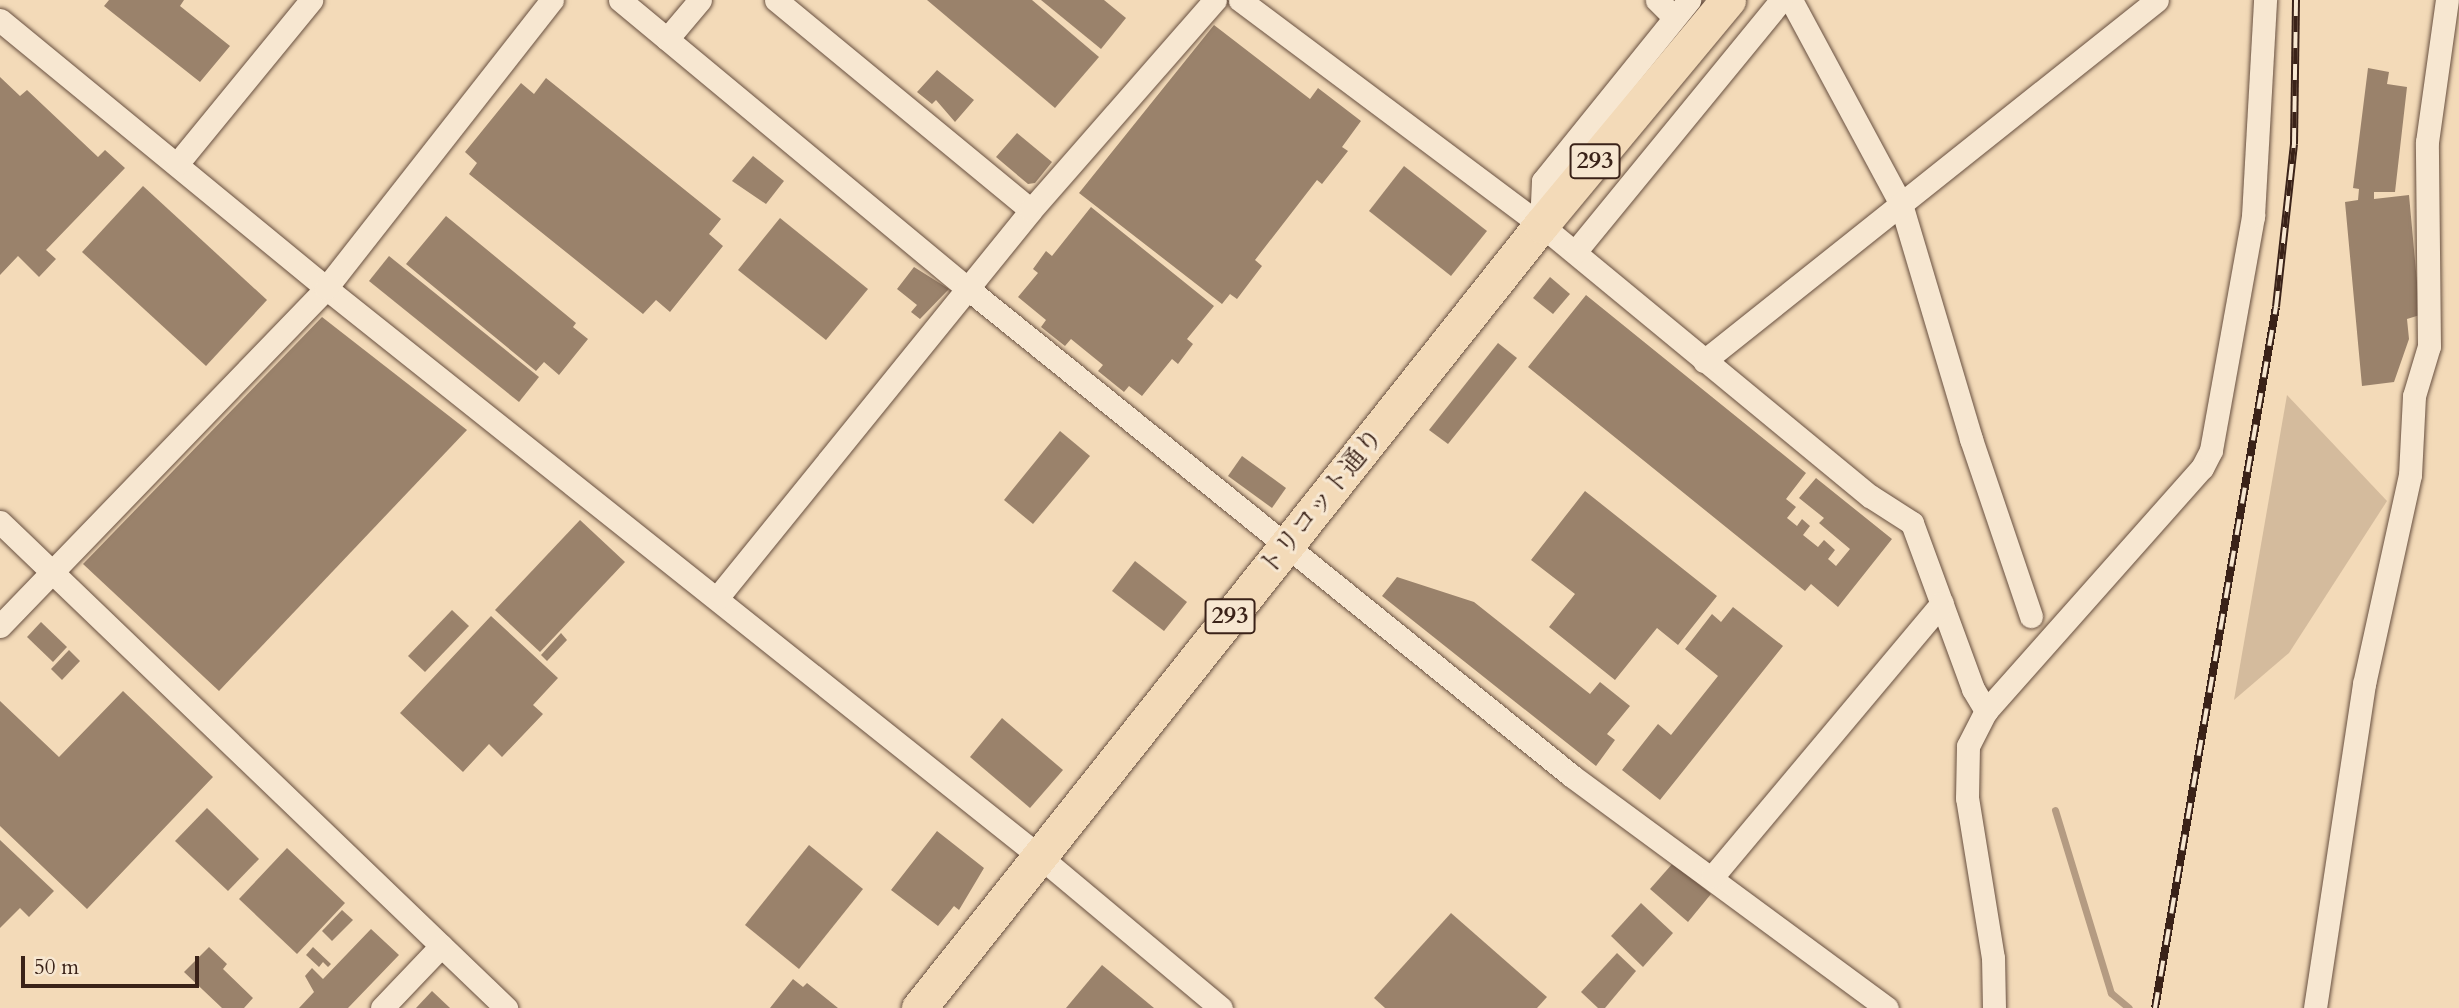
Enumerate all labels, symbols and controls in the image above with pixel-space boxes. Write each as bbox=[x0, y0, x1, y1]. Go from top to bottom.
road number: 293 bbox=[1569, 140, 1621, 182]
street label: トリコット通り bbox=[1252, 421, 1390, 583]
road number: 293 bbox=[1204, 596, 1256, 636]
scale bar bbox=[24, 942, 203, 986]
text: 50 m bbox=[34, 953, 79, 982]

